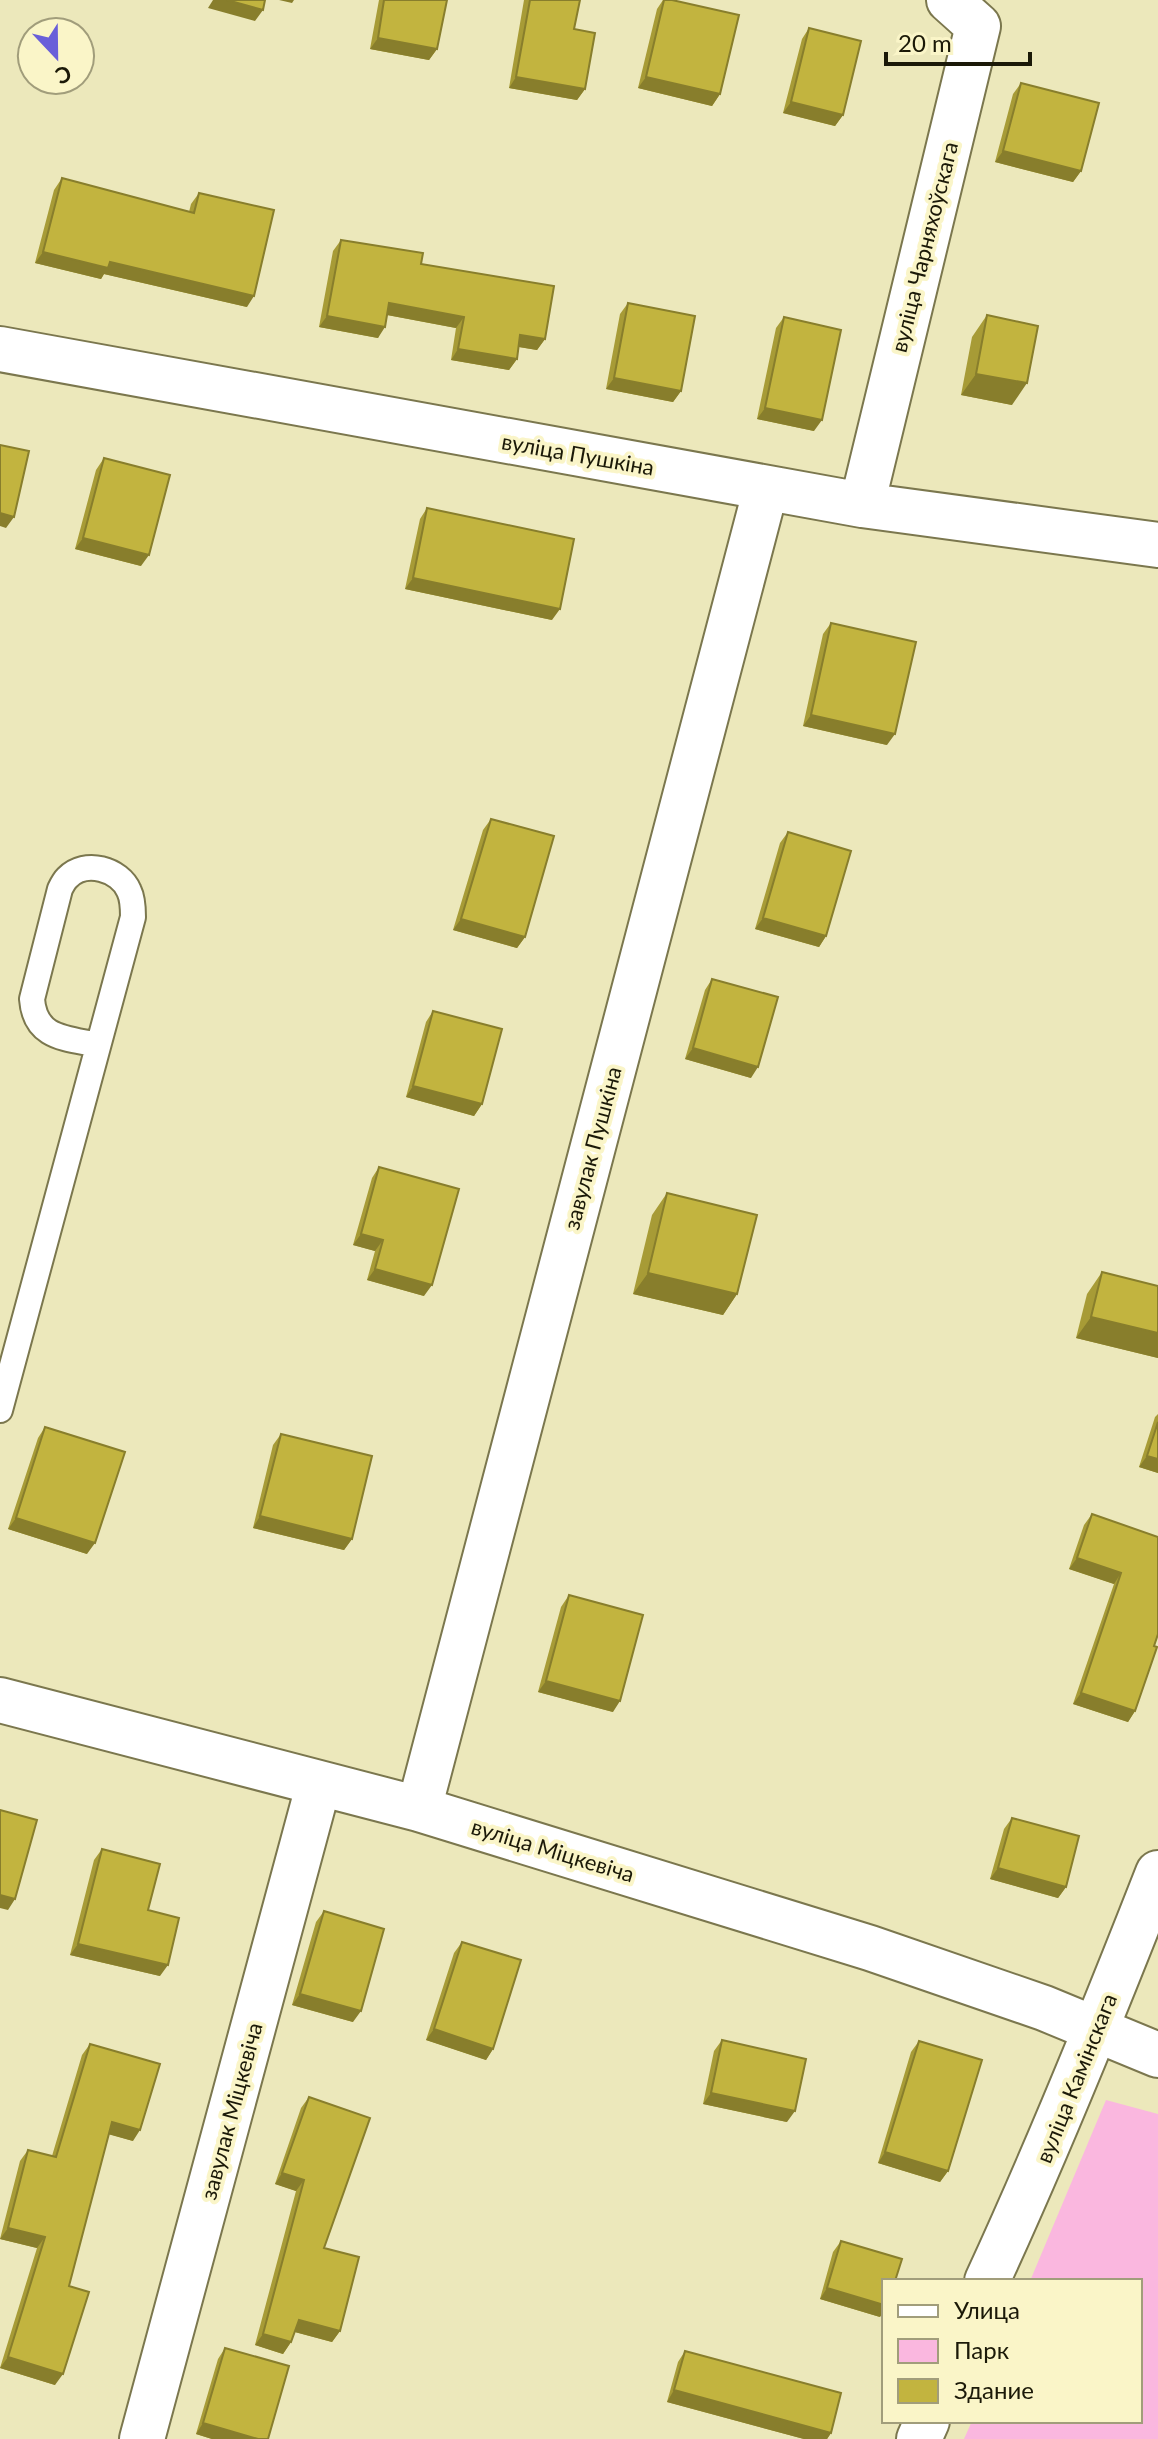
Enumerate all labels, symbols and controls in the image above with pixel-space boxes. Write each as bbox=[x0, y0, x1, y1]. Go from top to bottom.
north arrow bbox=[16, 16, 96, 96]
scale bar bbox=[886, 16, 1030, 66]
text: 20 m bbox=[898, 28, 952, 57]
text: С bbox=[51, 60, 75, 90]
street label: вуліца Чарняхоўскага bbox=[885, 139, 963, 355]
street label: вуліца Пушкіна bbox=[500, 427, 656, 481]
street label: завулак Пушкіна bbox=[557, 1063, 627, 1233]
street label: вуліца Міцкевіча bbox=[468, 1812, 638, 1888]
street label: вуліца Камінскага bbox=[1030, 1989, 1122, 2167]
street label: завулак Міцкевіча bbox=[194, 2019, 268, 2203]
legend bbox=[882, 2279, 1142, 2423]
text: Улица bbox=[954, 2295, 1020, 2324]
text: Парк bbox=[954, 2335, 1010, 2364]
text: Здание bbox=[954, 2375, 1034, 2404]

